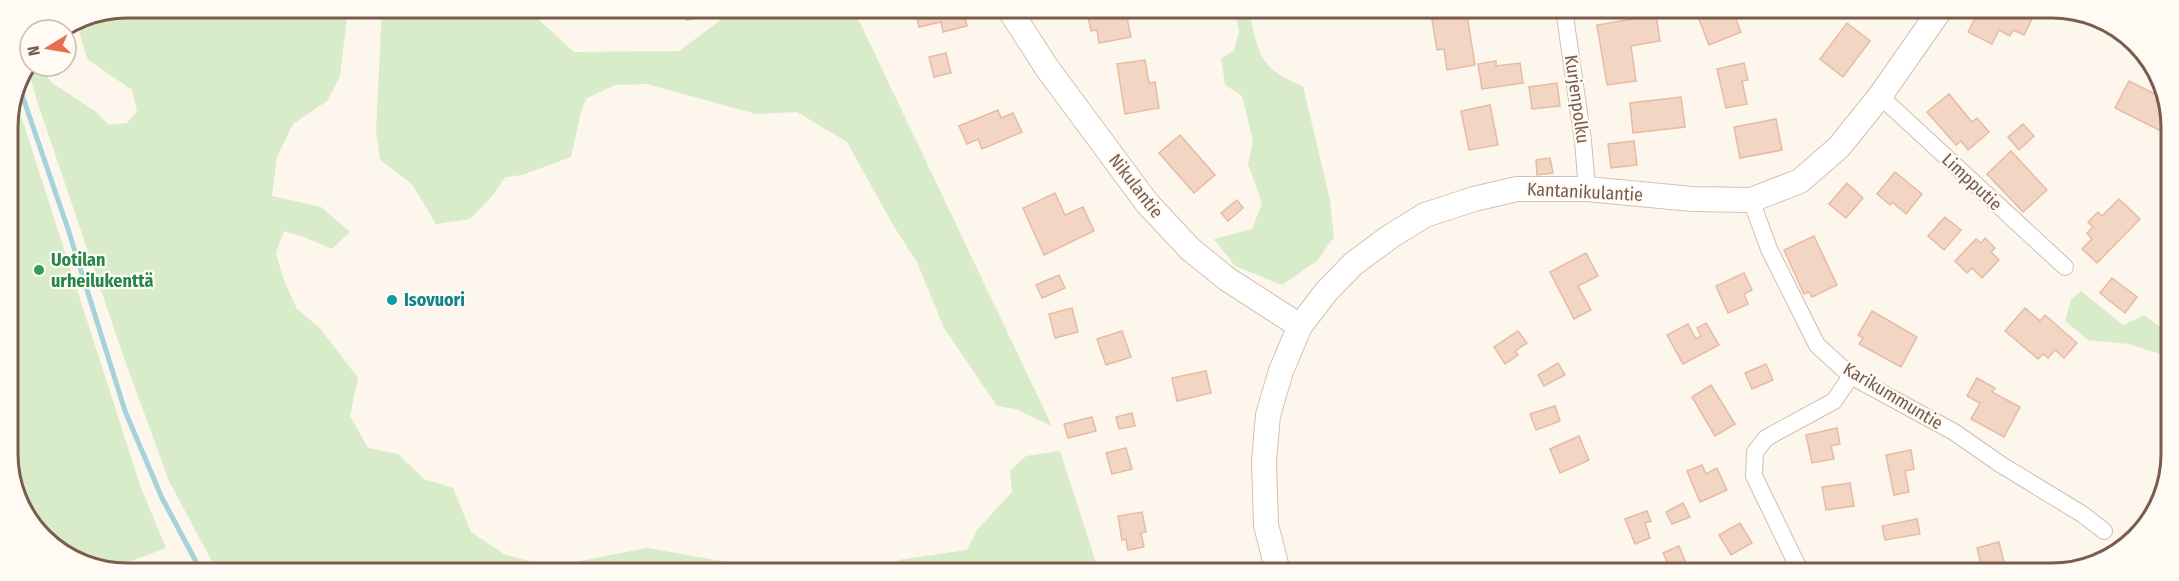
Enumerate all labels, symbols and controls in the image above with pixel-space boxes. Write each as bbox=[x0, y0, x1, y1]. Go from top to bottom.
north arrow bbox=[18, 18, 78, 78]
text: N bbox=[24, 44, 44, 57]
street label: Kurjenpolku bbox=[1560, 53, 1594, 145]
street label: Limpputie bbox=[1937, 149, 2007, 215]
street label: Nikulantie bbox=[1104, 150, 1168, 223]
street label: Kantanikulantie bbox=[1526, 178, 1644, 206]
place label: Uotilan urheilukenttä bbox=[51, 249, 153, 292]
marker: Uotilan urheilukenttä bbox=[32, 263, 46, 277]
place label: Isovuori bbox=[404, 289, 465, 311]
marker: Isovuori bbox=[385, 293, 399, 307]
street label: Karikummuntie bbox=[1839, 358, 1947, 434]

